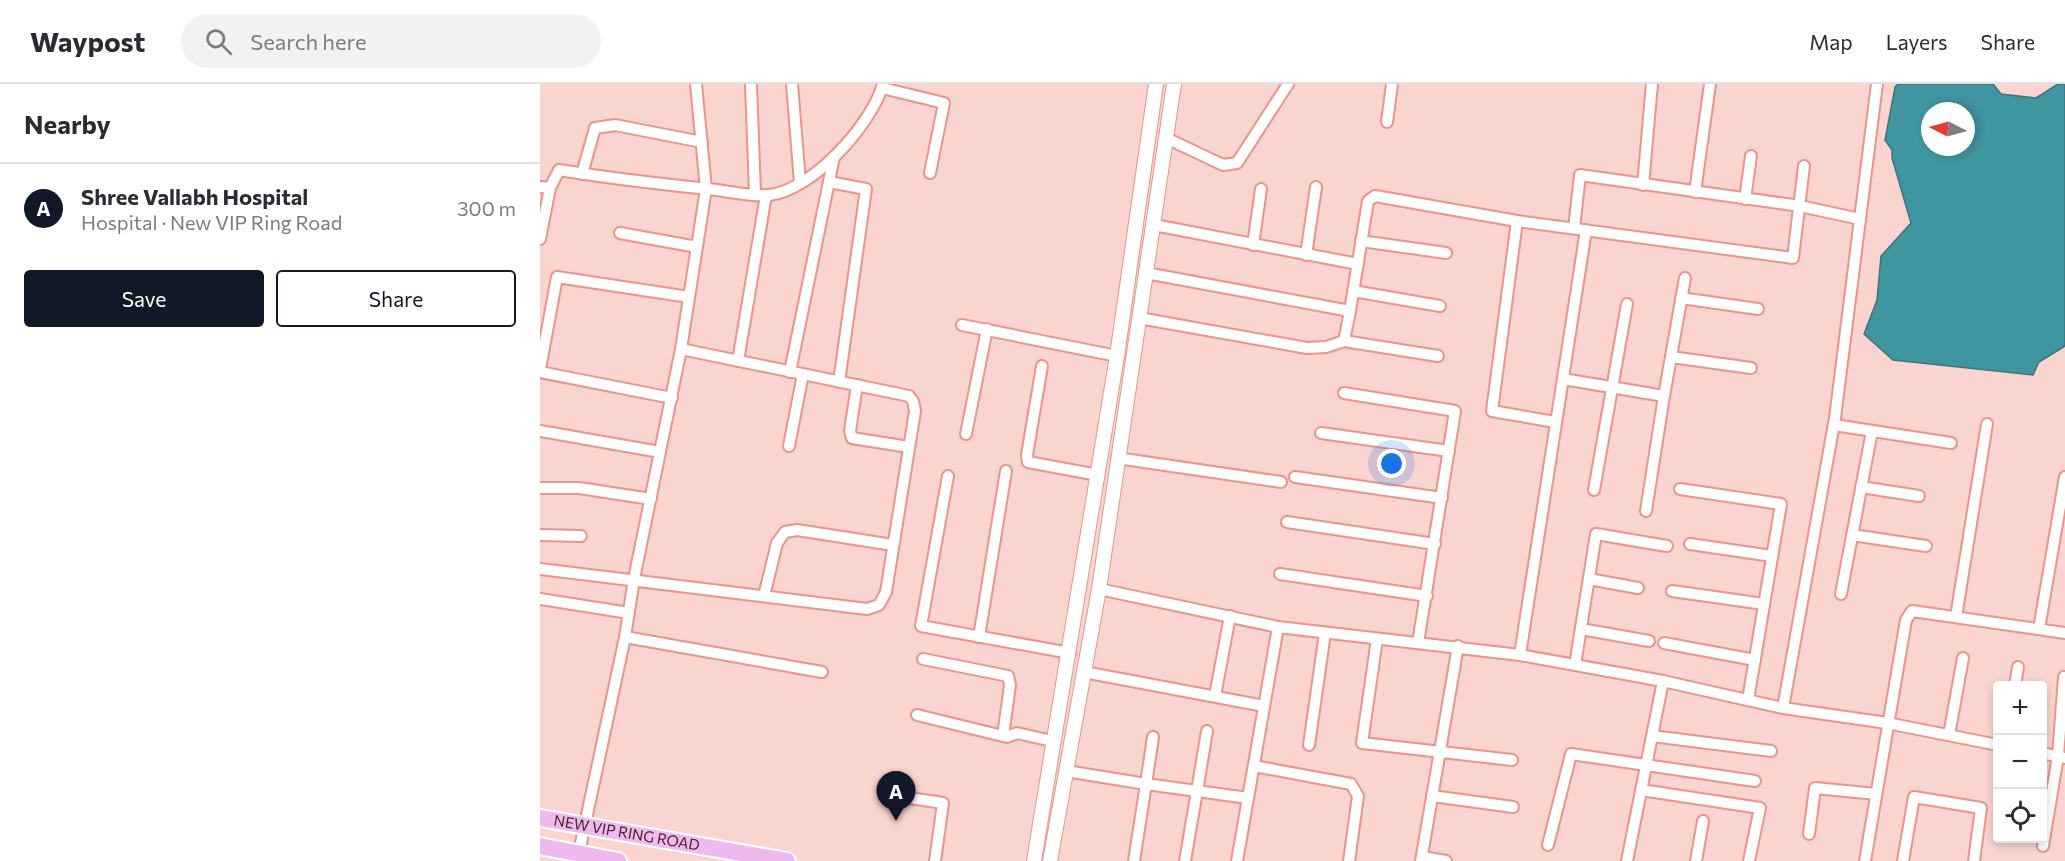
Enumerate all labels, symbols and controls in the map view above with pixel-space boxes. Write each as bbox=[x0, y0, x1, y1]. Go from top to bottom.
search box bbox=[181, 14, 601, 68]
text: Waypost bbox=[30, 24, 145, 58]
icon: search bbox=[202, 25, 235, 58]
text: Search here bbox=[250, 28, 367, 55]
text: Map bbox=[1809, 29, 1853, 54]
text: Layers bbox=[1886, 29, 1948, 54]
text: Share bbox=[1981, 29, 2035, 54]
north arrow bbox=[1921, 102, 1975, 156]
text: Nearby bbox=[24, 108, 111, 139]
text: Shree Vallabh Hospital bbox=[81, 183, 308, 210]
text: A bbox=[36, 196, 51, 220]
text: 300 m bbox=[457, 196, 516, 220]
text: Hospital · New VIP Ring Road bbox=[81, 210, 342, 234]
button: Save bbox=[24, 270, 264, 327]
button: Share bbox=[276, 270, 516, 327]
your location bbox=[1377, 449, 1406, 478]
map controls bbox=[1993, 681, 2047, 843]
button: + bbox=[1993, 681, 2047, 735]
button: − bbox=[1993, 735, 2047, 789]
pin: A bbox=[876, 772, 916, 821]
button: locate bbox=[1993, 789, 2047, 843]
street label: NEW VIP RING ROAD bbox=[553, 811, 701, 854]

